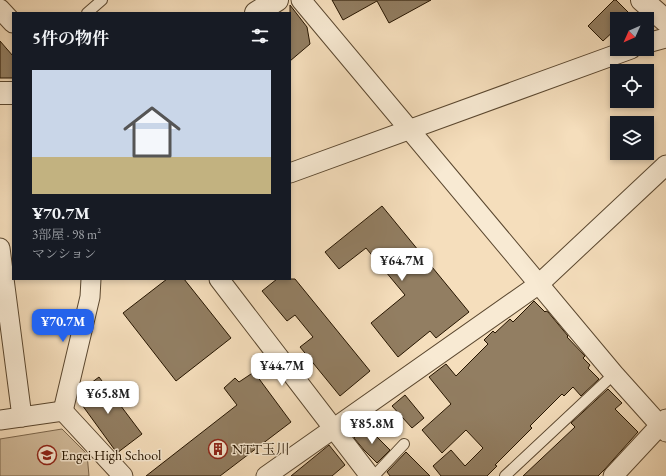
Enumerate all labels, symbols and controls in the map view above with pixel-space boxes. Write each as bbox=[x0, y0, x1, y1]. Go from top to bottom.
north arrow bbox=[610, 12, 654, 56]
map controls bbox=[610, 12, 654, 160]
icon: filters bbox=[249, 25, 271, 47]
text: 5件の物件 bbox=[32, 27, 109, 49]
button: locate bbox=[610, 64, 654, 108]
icon: home bbox=[116, 96, 188, 168]
button: layers bbox=[610, 116, 654, 160]
text: ¥70.7M bbox=[32, 202, 90, 224]
text: 3部屋 · 98 m² bbox=[32, 226, 101, 243]
text: マンション bbox=[32, 245, 96, 262]
pin: ¥64.7M bbox=[369, 248, 435, 282]
text: ¥64.7M bbox=[380, 252, 424, 269]
pin: ¥70.7M bbox=[30, 309, 96, 343]
text: ¥70.7M bbox=[41, 313, 85, 330]
pin: ¥44.7M bbox=[249, 353, 315, 387]
text: ¥44.7M bbox=[260, 357, 304, 374]
pin: ¥65.8M bbox=[75, 381, 141, 415]
text: ¥65.8M bbox=[86, 385, 130, 402]
pin: ¥85.8M bbox=[339, 411, 405, 445]
text: ¥85.8M bbox=[350, 415, 394, 432]
building icon: NTT玉川 bbox=[207, 438, 229, 460]
place label: NTT玉川 bbox=[232, 440, 290, 458]
school or university icon: Engei High School bbox=[36, 444, 58, 466]
place label: Engei High School bbox=[61, 446, 162, 464]

